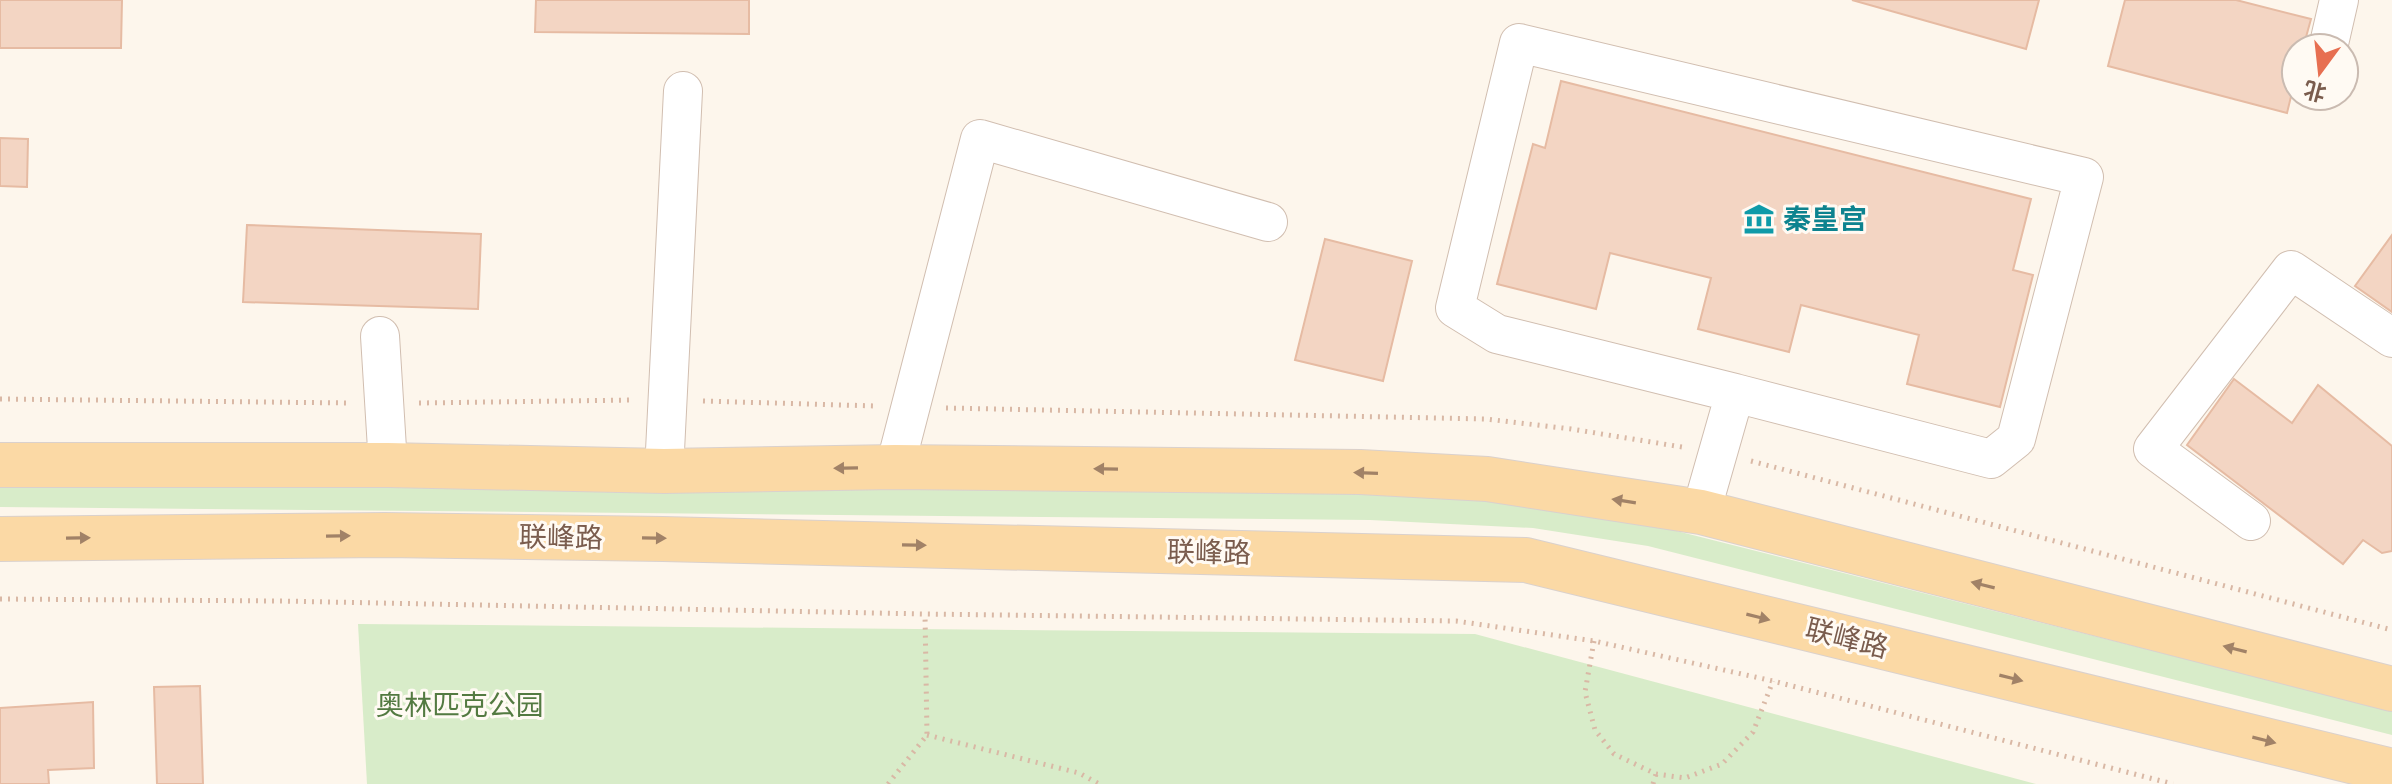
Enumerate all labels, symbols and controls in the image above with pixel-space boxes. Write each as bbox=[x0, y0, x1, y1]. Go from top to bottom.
north arrow bbox=[2280, 32, 2360, 112]
text: 北 bbox=[2301, 76, 2329, 108]
museum icon: 秦皇宫 bbox=[1742, 202, 1776, 236]
place label: 秦皇宫 bbox=[1783, 202, 1867, 235]
one-way arrow bbox=[833, 462, 858, 474]
one-way arrow bbox=[1093, 463, 1118, 476]
one-way arrow bbox=[1353, 466, 1378, 479]
one-way arrow bbox=[1611, 494, 1636, 506]
street label: 联峰路 bbox=[519, 519, 603, 554]
one-way arrow bbox=[326, 530, 351, 542]
one-way arrow bbox=[66, 532, 91, 545]
one-way arrow bbox=[642, 532, 667, 545]
street label: 联峰路 bbox=[1167, 534, 1251, 569]
one-way arrow bbox=[902, 538, 927, 551]
one-way arrow bbox=[1971, 578, 1996, 590]
one-way arrow bbox=[1746, 611, 1771, 624]
street label: 联峰路 bbox=[1802, 611, 1892, 664]
one-way arrow bbox=[2222, 643, 2247, 655]
one-way arrow bbox=[1999, 673, 2024, 685]
park label: 奥林匹克公园 bbox=[376, 688, 544, 721]
one-way arrow bbox=[2251, 734, 2276, 746]

